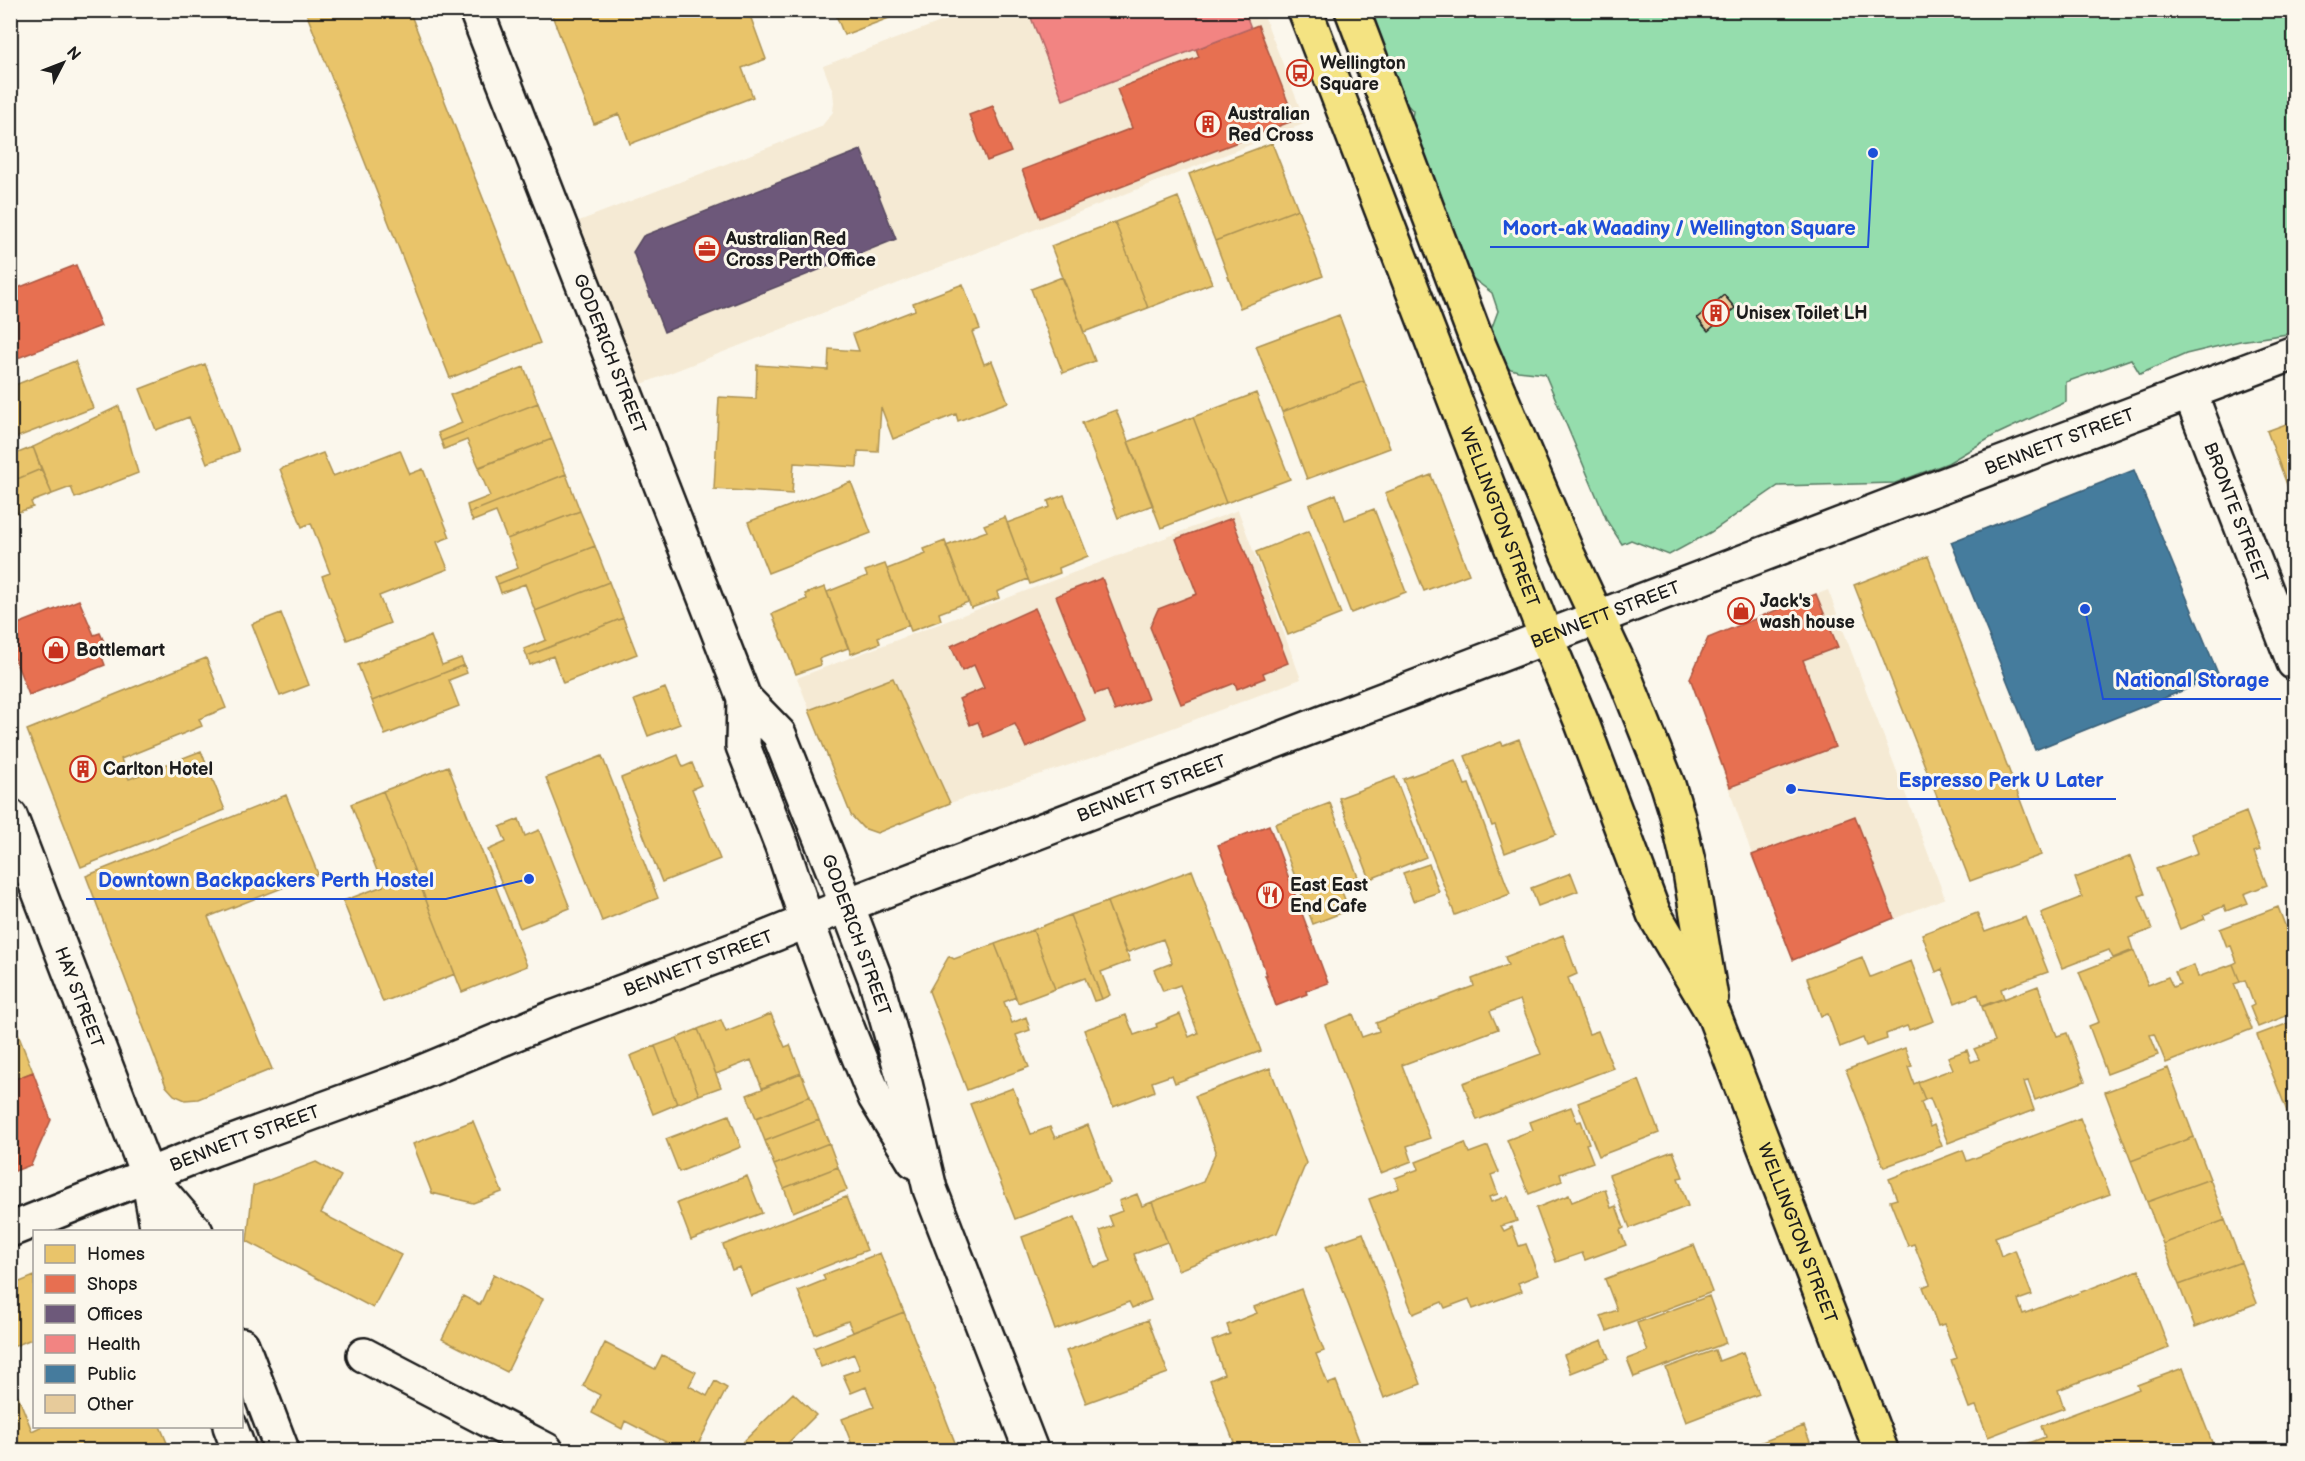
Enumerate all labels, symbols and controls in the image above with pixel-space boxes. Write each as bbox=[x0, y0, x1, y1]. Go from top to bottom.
north arrow bbox=[33, 33, 93, 93]
text: N bbox=[62, 43, 84, 65]
place label: Wellington Square bbox=[1320, 53, 1406, 95]
bus stop icon: Wellington Square bbox=[1285, 58, 1315, 88]
place label: Australian Red Cross bbox=[1227, 104, 1314, 146]
building icon: Australian Red Cross bbox=[1193, 109, 1223, 139]
callout: Moort-ak Waadiny / Wellington Square bbox=[1490, 209, 1868, 247]
text: Moort-ak Waadiny / Wellington Square bbox=[1502, 217, 1856, 241]
place label: Australian Red Cross Perth Office bbox=[725, 229, 876, 271]
office icon: Australian Red Cross Perth Office bbox=[692, 234, 722, 264]
street label: GODERICH STREET bbox=[569, 271, 651, 437]
building icon: Unisex Toilet LH bbox=[1701, 298, 1731, 328]
place label: Unisex Toilet LH bbox=[1736, 303, 1867, 324]
street label: BENNETT STREET bbox=[1982, 404, 2137, 479]
street label: WELLINGTON STREET bbox=[1456, 424, 1544, 610]
street label: BRONTE STREET bbox=[2200, 439, 2273, 586]
street label: BENNETT STREET bbox=[1528, 576, 1683, 653]
place label: Jack's wash house bbox=[1760, 591, 1855, 633]
shop icon: Jack's wash house bbox=[1726, 596, 1756, 626]
shop icon: Bottlemart bbox=[41, 635, 71, 665]
place label: Bottlemart bbox=[76, 640, 165, 661]
callout: National Storage bbox=[2103, 661, 2281, 699]
text: National Storage bbox=[2115, 669, 2269, 693]
street label: BENNETT STREET bbox=[1074, 750, 1229, 826]
building icon: Carlton Hotel bbox=[68, 754, 98, 784]
place label: Carlton Hotel bbox=[103, 759, 213, 780]
callout: Espresso Perk U Later bbox=[1887, 761, 2116, 799]
text: Espresso Perk U Later bbox=[1899, 769, 2104, 793]
street label: GODERICH STREET bbox=[817, 852, 895, 1019]
callout: Downtown Backpackers Perth Hostel bbox=[86, 861, 446, 899]
text: Downtown Backpackers Perth Hostel bbox=[98, 869, 434, 893]
place label: East East End Cafe bbox=[1290, 875, 1368, 917]
restaurant icon: East East End Cafe bbox=[1255, 880, 1285, 910]
street label: BENNETT STREET bbox=[620, 926, 776, 1001]
street label: HAY STREET bbox=[51, 944, 108, 1051]
street label: BENNETT STREET bbox=[167, 1101, 323, 1176]
street label: WELLINGTON STREET bbox=[1754, 1140, 1842, 1326]
legend bbox=[33, 1230, 243, 1428]
text: Homes bbox=[87, 1244, 145, 1265]
text: Shops bbox=[87, 1274, 138, 1295]
text: Offices bbox=[87, 1304, 143, 1325]
text: Health bbox=[87, 1334, 141, 1355]
text: Public bbox=[87, 1364, 136, 1385]
text: Other bbox=[87, 1394, 134, 1415]

